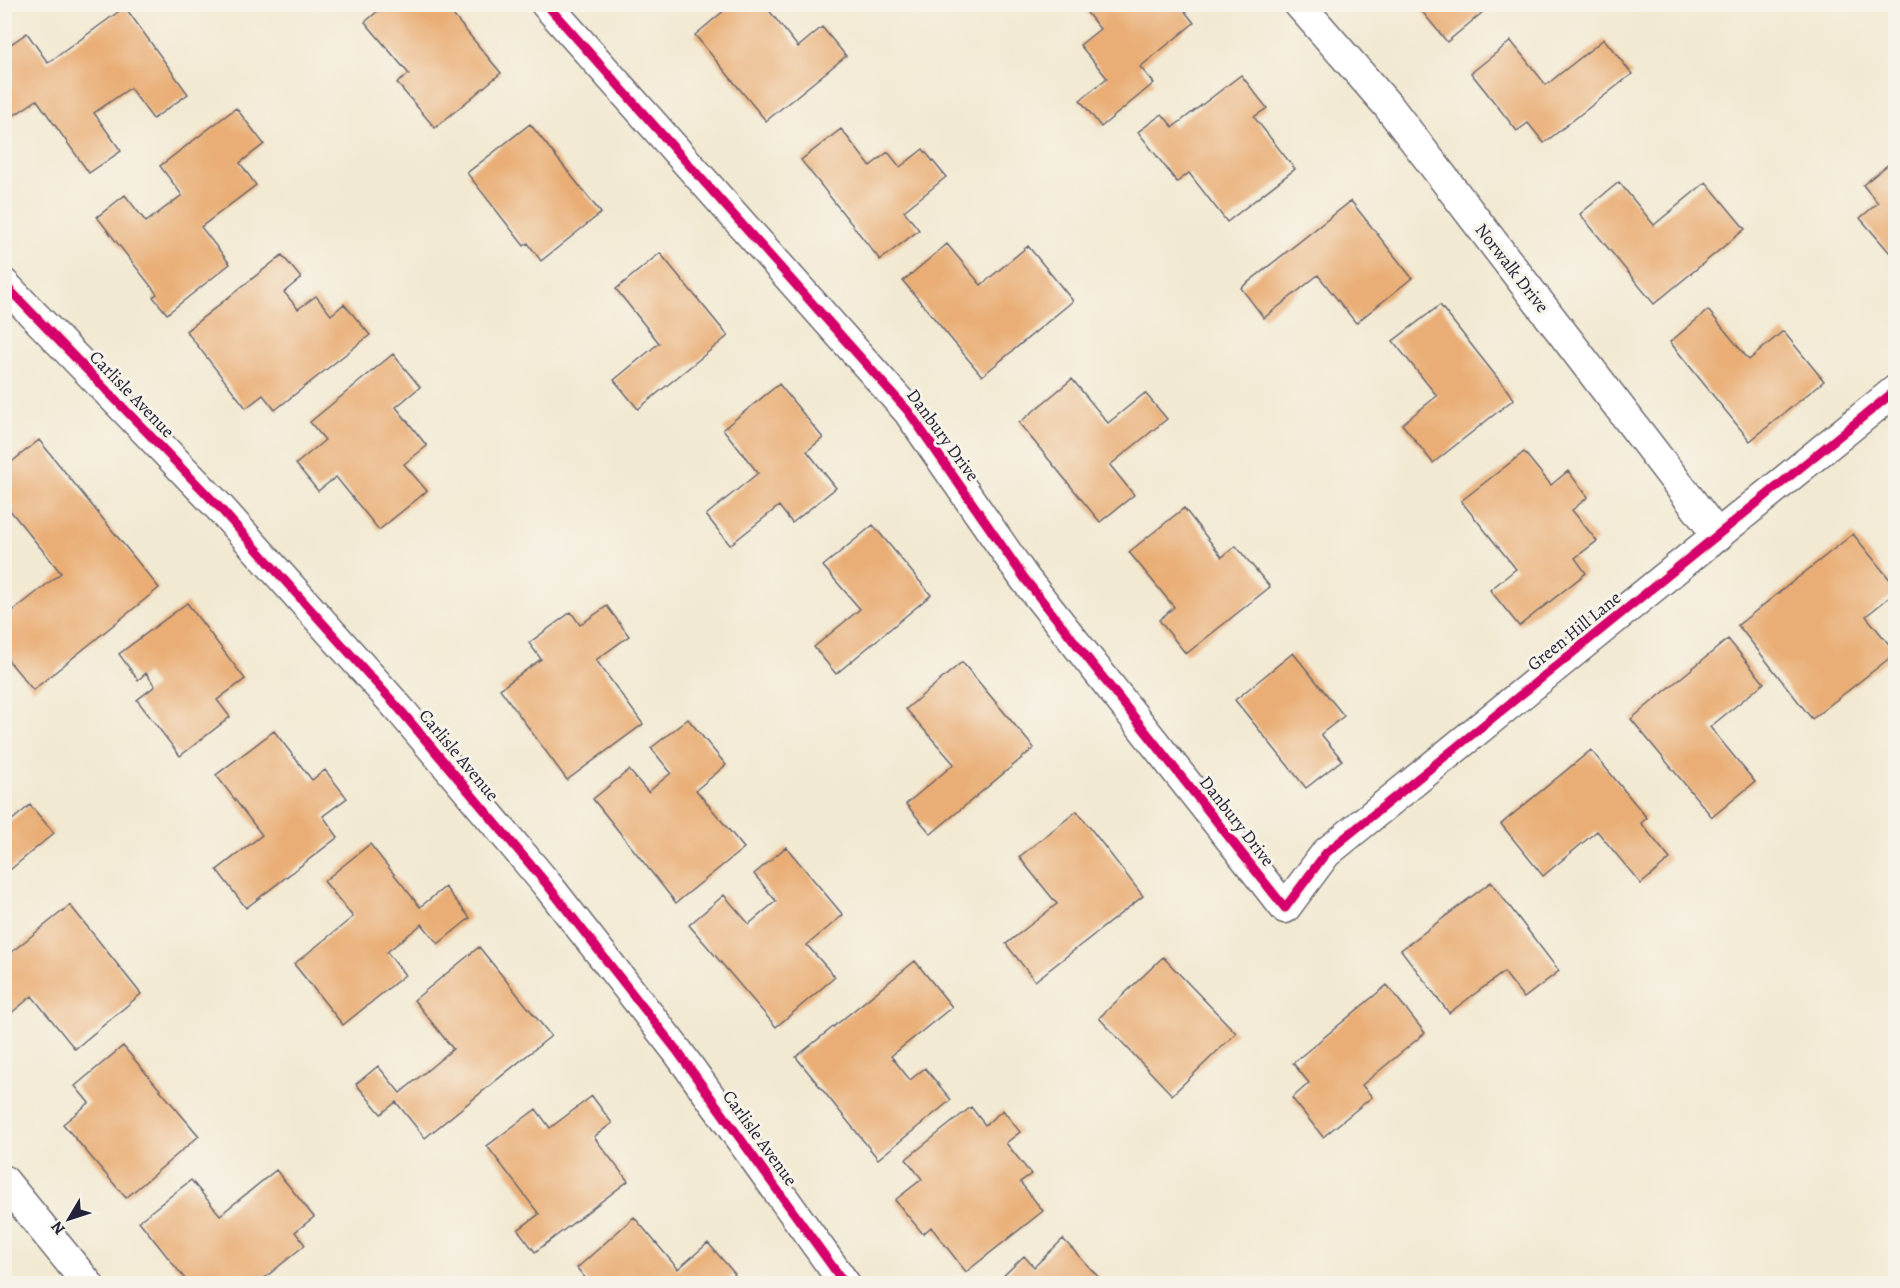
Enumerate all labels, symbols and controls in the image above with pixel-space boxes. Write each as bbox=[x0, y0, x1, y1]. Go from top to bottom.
street label: Norwalk Drive bbox=[1470, 219, 1554, 317]
street label: Carlisle Avenue bbox=[84, 345, 180, 443]
street label: Danbury Drive bbox=[901, 384, 985, 486]
street label: Green Hill Lane bbox=[1522, 586, 1626, 676]
street label: Carlisle Avenue bbox=[414, 704, 504, 806]
street label: Danbury Drive bbox=[1194, 771, 1280, 871]
street label: Carlisle Avenue bbox=[717, 1085, 803, 1191]
north arrow bbox=[39, 1189, 99, 1249]
text: N bbox=[46, 1216, 70, 1239]

